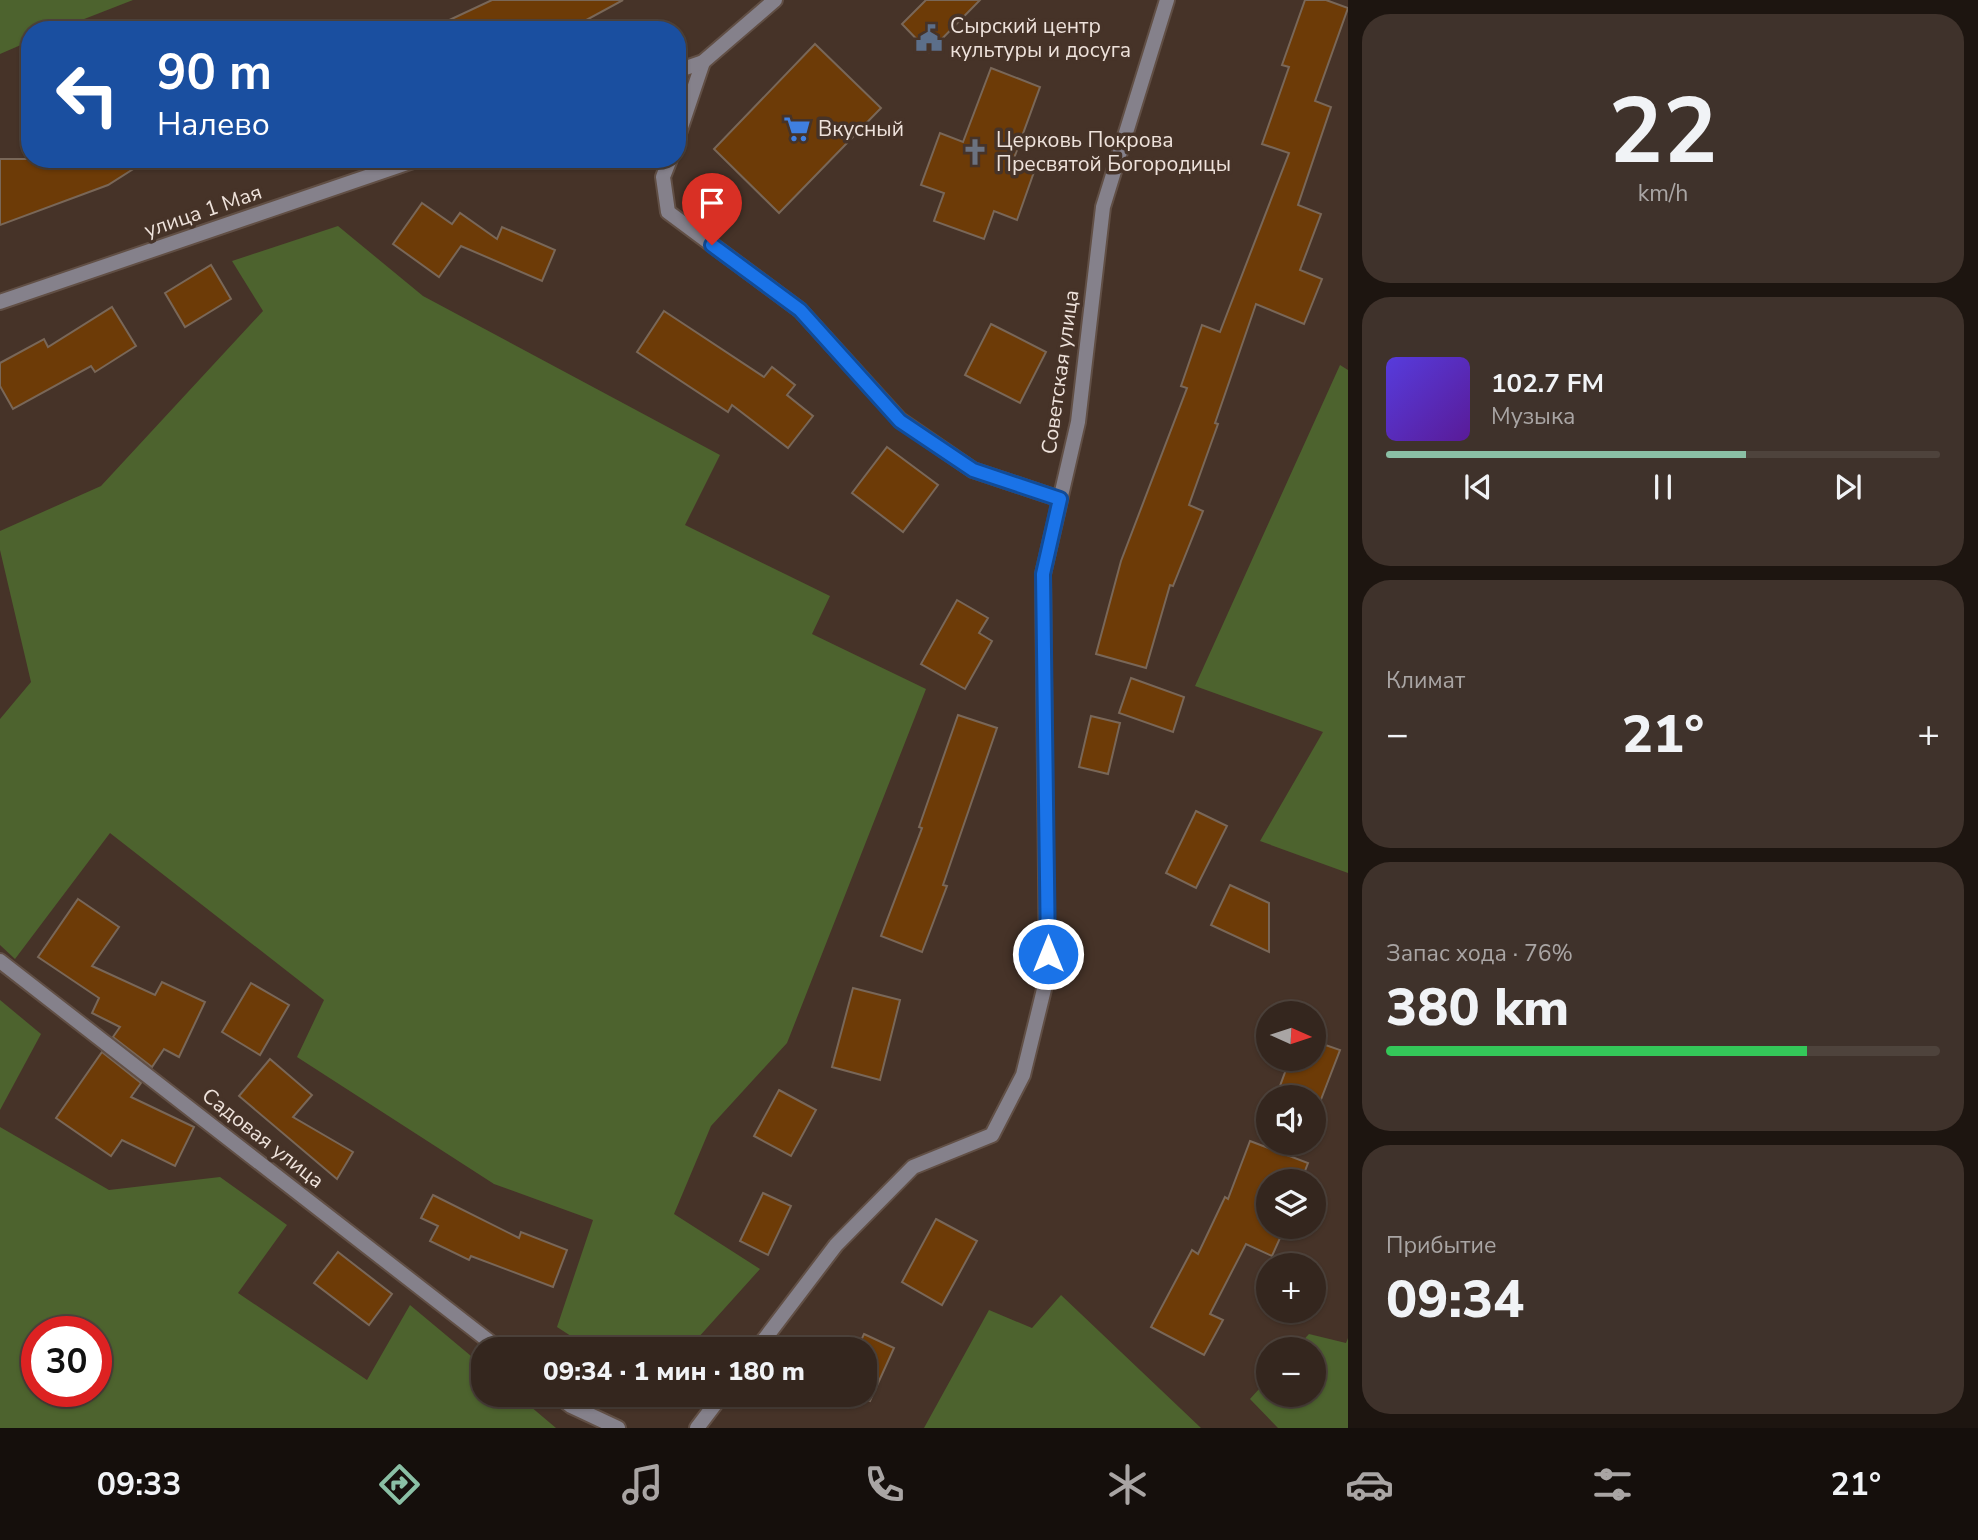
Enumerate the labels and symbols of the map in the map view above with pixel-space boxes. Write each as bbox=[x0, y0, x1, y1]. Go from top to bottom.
place label: Сырский центр культуры и досуга bbox=[950, 12, 1131, 64]
public building icon: Сырский центр культуры и досуга bbox=[914, 23, 944, 53]
supermarket icon: Вкусный bbox=[782, 114, 812, 144]
place label: Вкусный bbox=[818, 115, 904, 143]
place label: Церковь Покрова Пресвятой Богородицы bbox=[996, 126, 1231, 178]
church icon: Церковь Покрова Пресвятой Богородицы bbox=[960, 137, 990, 167]
pin bbox=[682, 173, 742, 245]
street label: улица 1 Мая bbox=[140, 178, 266, 244]
street label: Советская улица bbox=[1035, 288, 1085, 456]
position arrow bbox=[1011, 917, 1085, 991]
north arrow bbox=[1256, 1001, 1326, 1071]
street label: Садовая улица bbox=[196, 1082, 330, 1194]
speed limit sign: 30 bbox=[21, 1316, 112, 1407]

